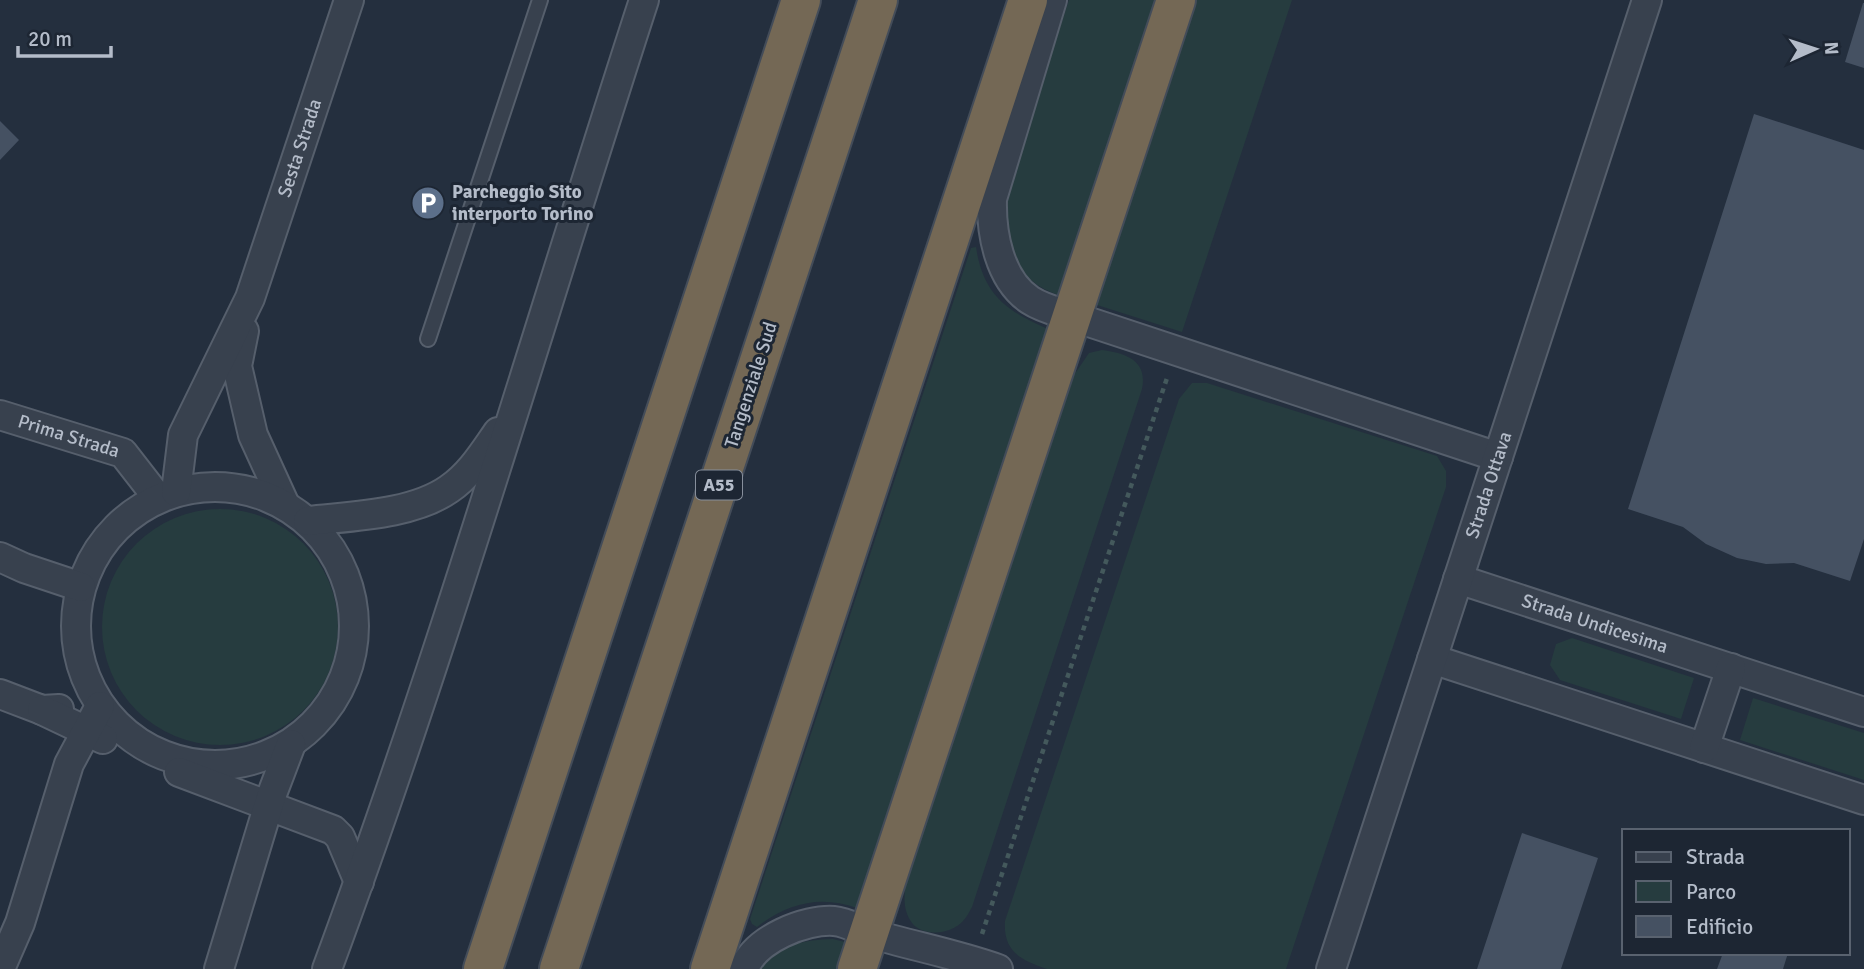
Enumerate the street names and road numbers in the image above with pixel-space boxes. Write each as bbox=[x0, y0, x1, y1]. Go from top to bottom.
street label: Sesta Strada bbox=[272, 96, 327, 200]
street label: Tangenziale Sud bbox=[719, 319, 783, 451]
street label: Prima Strada bbox=[15, 409, 123, 463]
street label: Strada Ottava bbox=[1460, 429, 1517, 542]
road number: A55 bbox=[696, 471, 742, 500]
street label: Strada Undicesima bbox=[1519, 589, 1671, 659]

